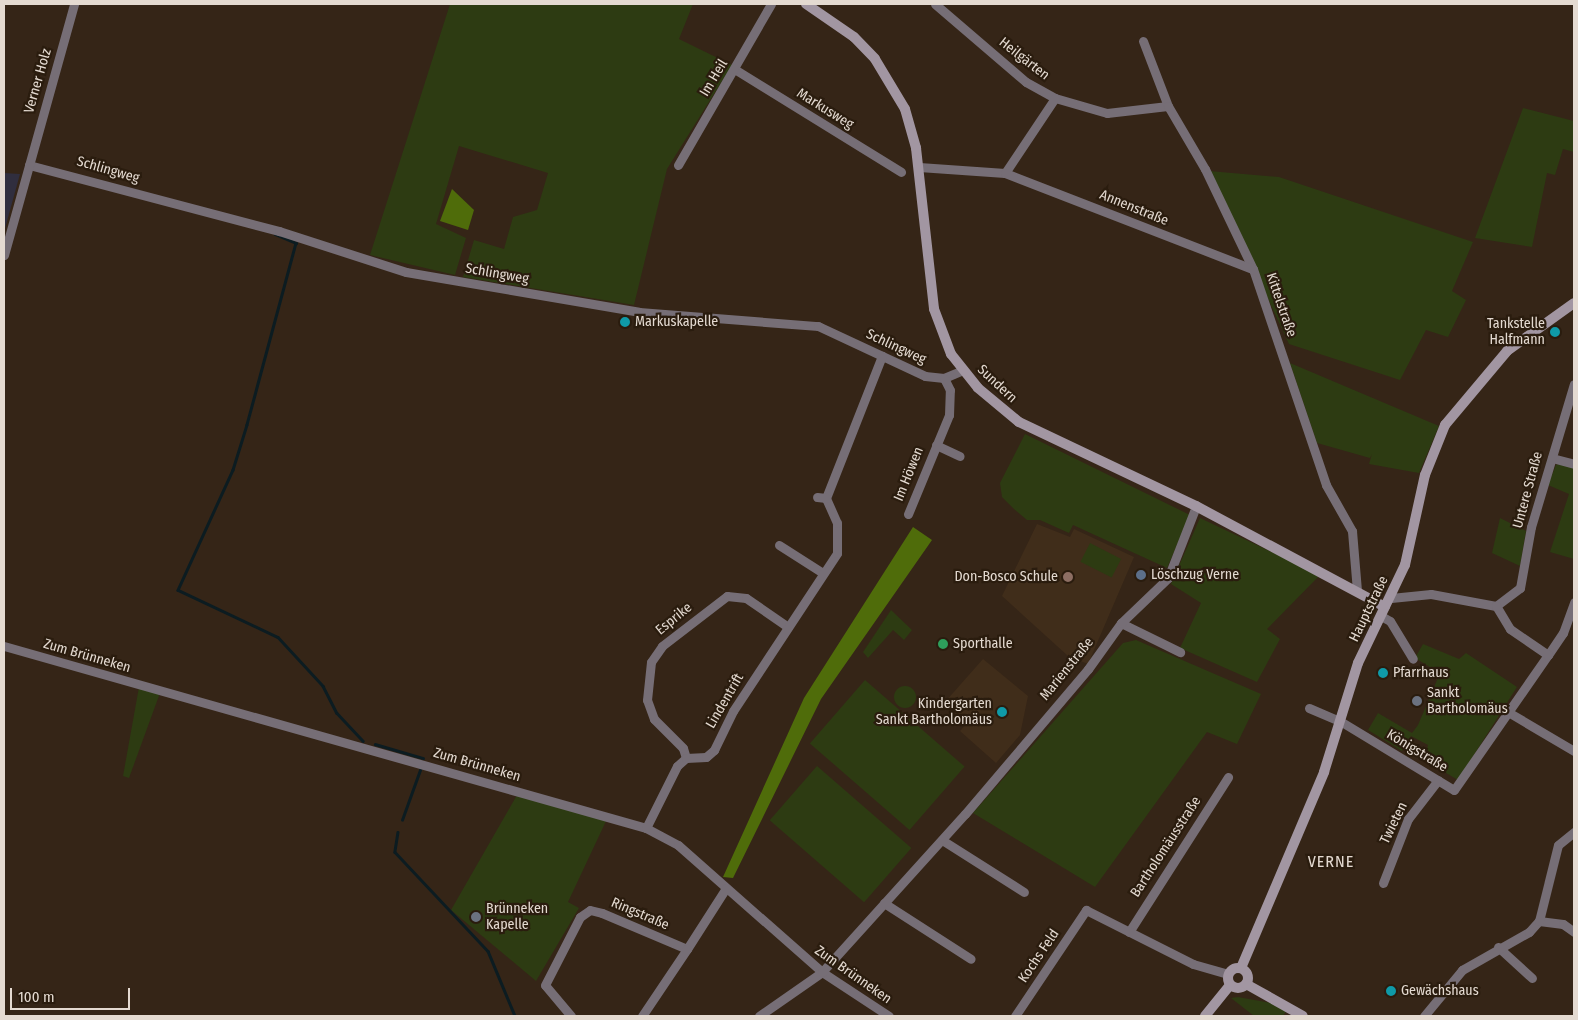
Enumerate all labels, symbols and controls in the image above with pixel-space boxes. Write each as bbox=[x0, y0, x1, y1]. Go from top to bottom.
street label: Heilgärten bbox=[995, 34, 1053, 84]
street label: Verner Holz bbox=[21, 47, 55, 115]
street label: Im Heil bbox=[696, 56, 732, 100]
street label: Markusweg bbox=[793, 85, 857, 133]
street label: Schlingweg bbox=[75, 153, 141, 187]
street label: Annenstraße bbox=[1097, 187, 1171, 229]
street label: Schlingweg bbox=[464, 260, 530, 288]
street label: Kittelstraße bbox=[1262, 271, 1300, 339]
place label: Markuskapelle bbox=[635, 314, 718, 330]
marker: Markuskapelle bbox=[619, 316, 631, 328]
place label: Tankstelle Halfmann bbox=[1487, 316, 1545, 348]
street label: Schlingweg bbox=[863, 326, 929, 368]
marker: Tankstelle Halfmann bbox=[1549, 326, 1561, 338]
street label: Sundern bbox=[974, 361, 1020, 407]
street label: Im Höwen bbox=[891, 444, 927, 504]
street label: Untere Straße bbox=[1510, 450, 1546, 530]
place label: Löschzug Verne bbox=[1151, 567, 1239, 583]
place label: Don-Bosco Schule bbox=[954, 569, 1058, 585]
marker: Löschzug Verne bbox=[1135, 569, 1147, 581]
marker: Don-Bosco Schule bbox=[1062, 571, 1074, 583]
street label: Hauptstraße bbox=[1346, 573, 1392, 645]
street label: Esprike bbox=[653, 599, 695, 639]
street label: Marienstraße bbox=[1037, 634, 1097, 704]
street label: Zum Brünneken bbox=[41, 636, 133, 676]
place label: Sporthalle bbox=[953, 636, 1013, 652]
marker: Sporthalle bbox=[937, 638, 949, 650]
place label: Pfarrhaus bbox=[1393, 665, 1448, 681]
marker: Pfarrhaus bbox=[1377, 667, 1389, 679]
street label: Lindentrift bbox=[703, 670, 747, 732]
place label: Sankt Bartholomäus bbox=[1427, 685, 1508, 718]
marker: Sankt Bartholomäus bbox=[1411, 695, 1423, 707]
place label: Kindergarten Sankt Bartholomäus bbox=[876, 696, 992, 729]
marker: Kindergarten Sankt Bartholomäus bbox=[996, 706, 1008, 718]
street label: Königstraße bbox=[1383, 726, 1451, 776]
street label: Zum Brünneken bbox=[431, 745, 523, 785]
street label: Bartholomäusstraße bbox=[1127, 793, 1205, 901]
street label: Twieten bbox=[1377, 799, 1411, 847]
district label: VERNE bbox=[1307, 852, 1355, 872]
street label: Ringstraße bbox=[609, 894, 671, 934]
place label: Brünneken Kapelle bbox=[486, 901, 548, 934]
marker: Brünneken Kapelle bbox=[470, 911, 482, 923]
street label: Kochs Feld bbox=[1015, 926, 1063, 986]
street label: Zum Brünneken bbox=[811, 942, 895, 1008]
scale bar bbox=[12, 978, 132, 1010]
place label: Gewächshaus bbox=[1401, 983, 1479, 999]
marker: Gewächshaus bbox=[1385, 985, 1397, 997]
text: 100 m bbox=[18, 988, 55, 1006]

